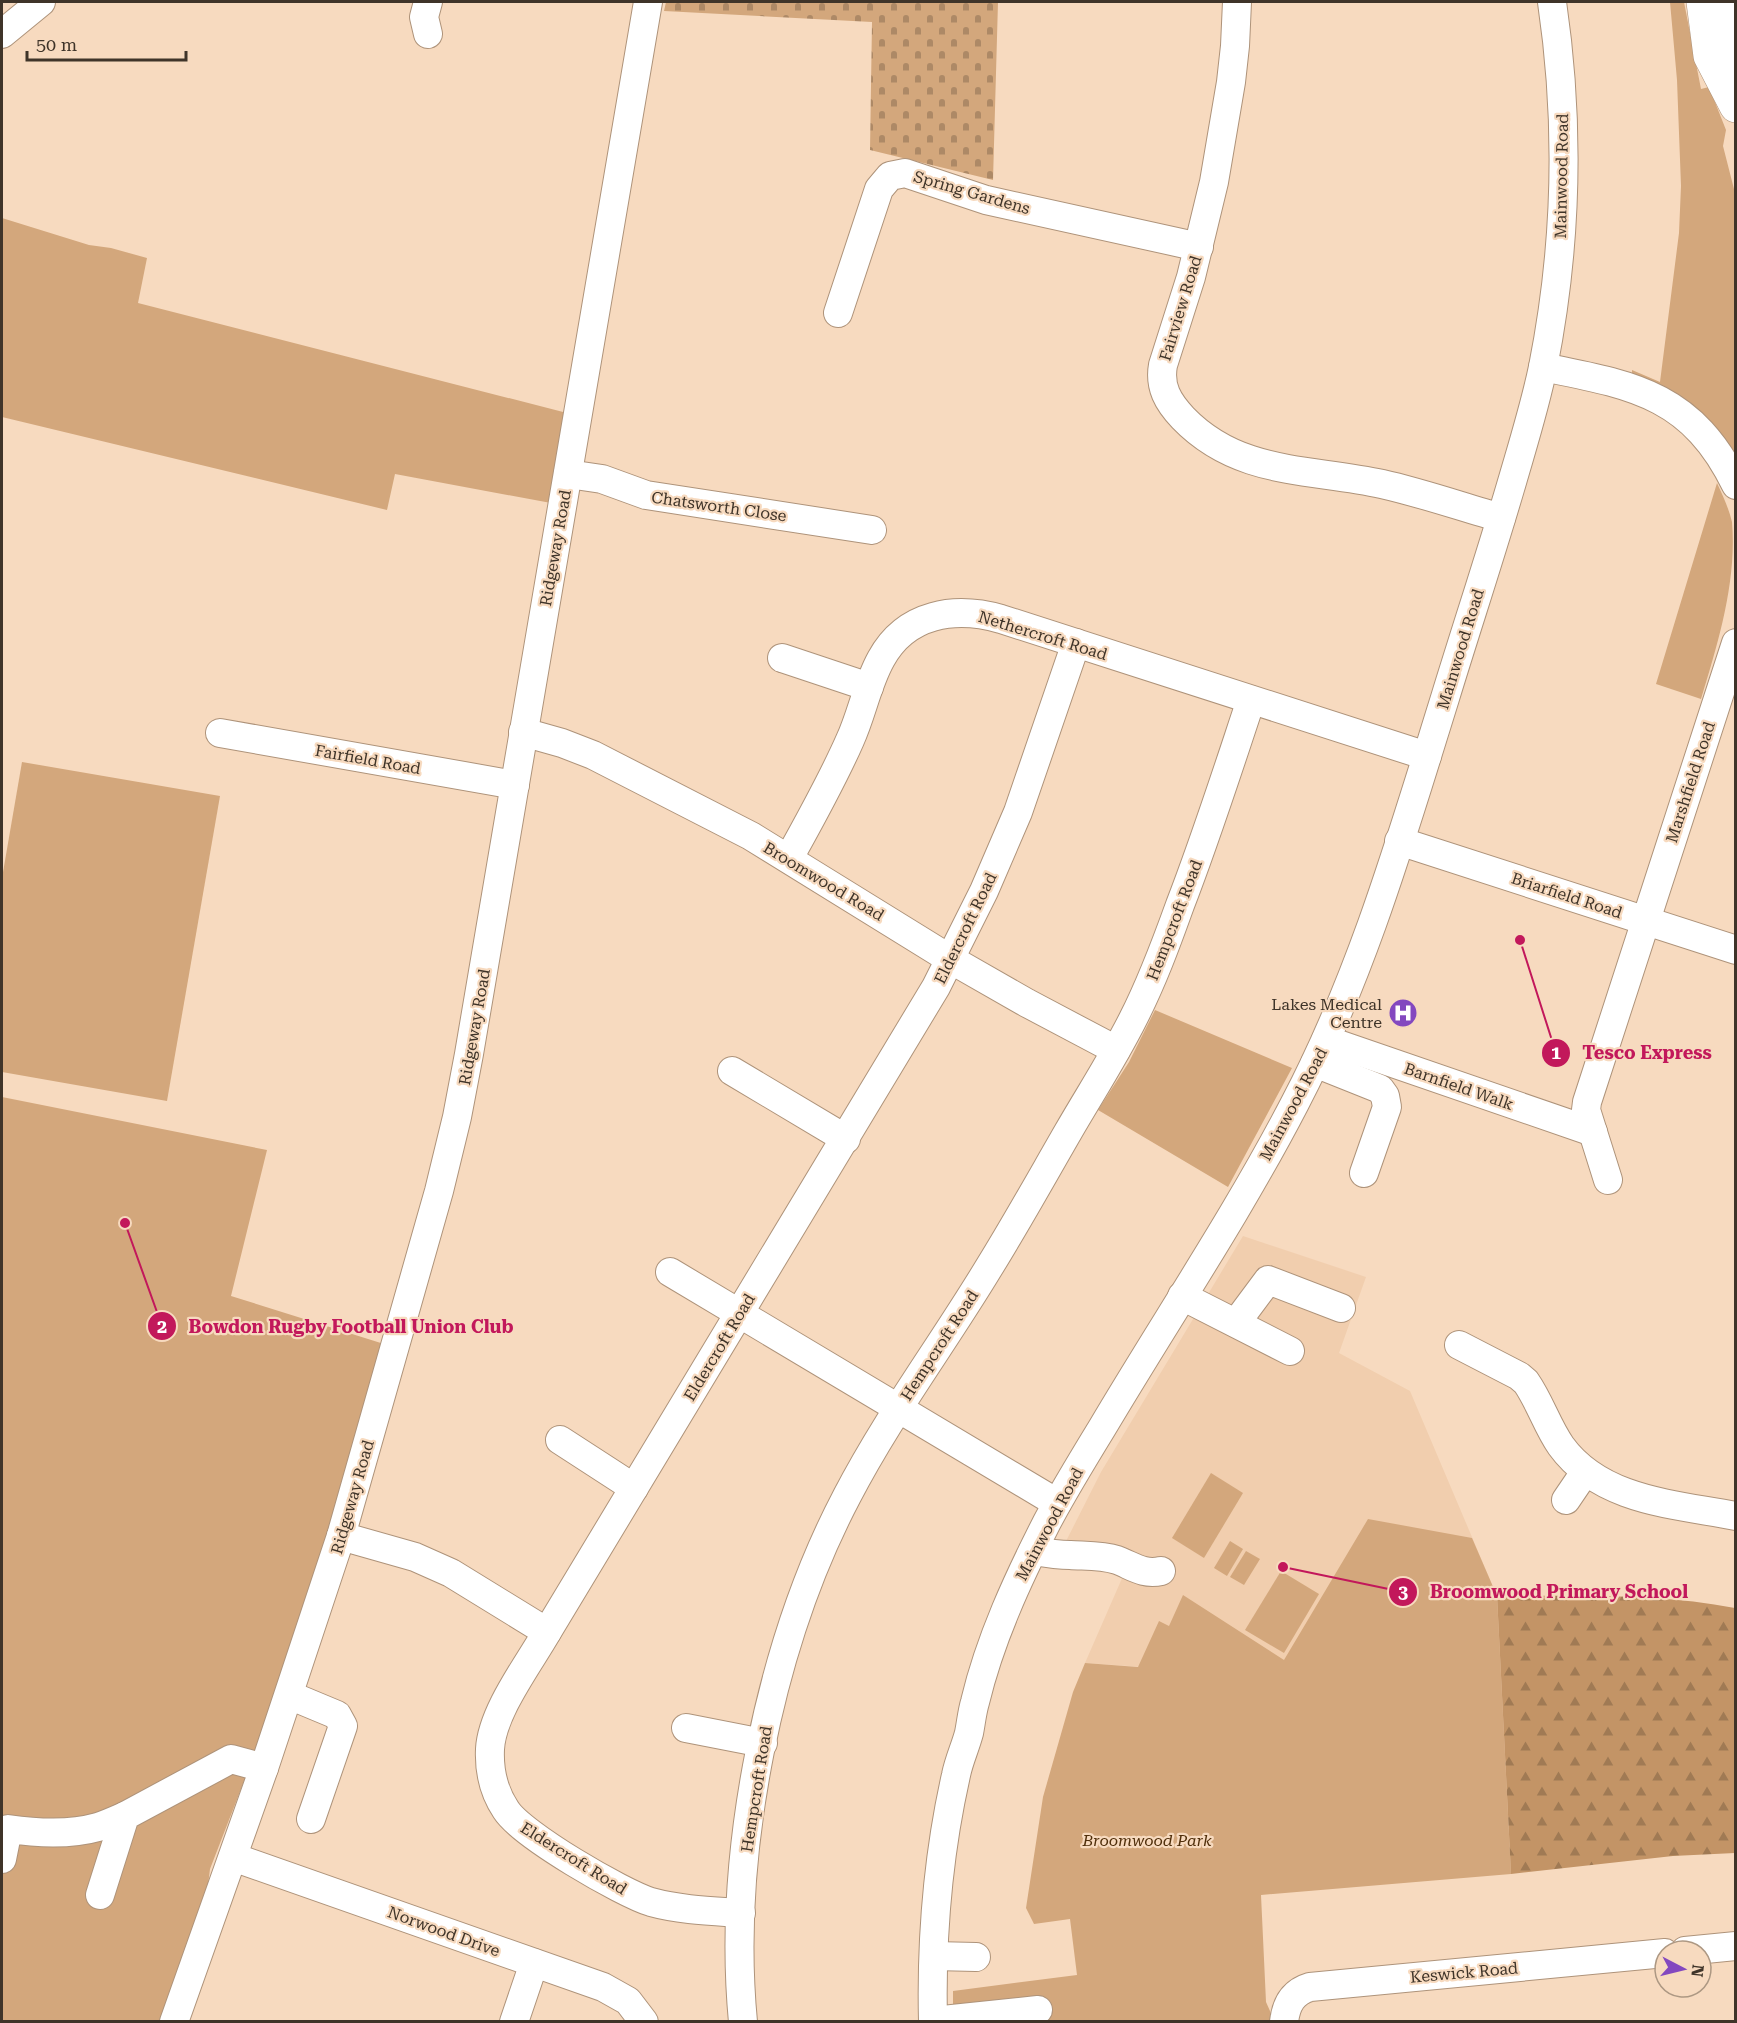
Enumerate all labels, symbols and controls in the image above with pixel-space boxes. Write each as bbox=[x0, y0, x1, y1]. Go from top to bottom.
scale bar bbox=[27, 24, 186, 62]
text: 50 m bbox=[36, 34, 77, 55]
street label: Mainwood Road bbox=[1551, 113, 1572, 239]
street label: Spring Gardens bbox=[911, 167, 1033, 218]
street label: Fairview Road bbox=[1155, 253, 1206, 363]
street label: Ridgeway Road bbox=[536, 488, 575, 608]
street label: Chatsworth Close bbox=[650, 488, 788, 525]
street label: Mainwood Road bbox=[1433, 587, 1488, 712]
street label: Nethercroft Road bbox=[976, 607, 1110, 664]
street label: Marshfield Road bbox=[1662, 719, 1719, 845]
street label: Fairfield Road bbox=[314, 741, 422, 778]
street label: Broomwood Road bbox=[760, 838, 888, 925]
street label: Hempcroft Road bbox=[1143, 857, 1206, 983]
street label: Eldercroft Road bbox=[930, 869, 1001, 987]
street label: Briarfield Road bbox=[1509, 869, 1625, 922]
street label: Ridgeway Road bbox=[455, 967, 494, 1087]
place label: Lakes Medical Centre bbox=[1271, 995, 1382, 1032]
hospital icon: Lakes Medical Centre bbox=[1387, 997, 1419, 1029]
callout: Tesco Express bbox=[1541, 1035, 1724, 1071]
text: 1 bbox=[1551, 1042, 1561, 1063]
text: Tesco Express bbox=[1582, 1042, 1712, 1063]
street label: Mainwood Road bbox=[1256, 1045, 1331, 1164]
street label: Barnfield Walk bbox=[1402, 1059, 1516, 1114]
street label: Hempcroft Road bbox=[897, 1286, 982, 1404]
street label: Eldercroft Road bbox=[680, 1290, 759, 1404]
callout: Bowdon Rugby Football Union Club bbox=[147, 1308, 526, 1344]
text: 2 bbox=[157, 1316, 167, 1337]
text: Bowdon Rugby Football Union Club bbox=[189, 1316, 513, 1337]
street label: Ridgeway Road bbox=[327, 1438, 378, 1556]
street label: Mainwood Road bbox=[1012, 1465, 1087, 1584]
callout: Broomwood Primary School bbox=[1388, 1574, 1700, 1610]
text: 3 bbox=[1398, 1581, 1408, 1602]
text: Broomwood Primary School bbox=[1430, 1581, 1688, 1602]
street label: Hempcroft Road bbox=[737, 1724, 776, 1854]
street label: Eldercroft Road bbox=[517, 1818, 630, 1899]
park label: Broomwood Park bbox=[1081, 1831, 1212, 1850]
street label: Norwood Drive bbox=[385, 1902, 503, 1961]
north arrow bbox=[1653, 1939, 1713, 1999]
street label: Keswick Road bbox=[1409, 1958, 1519, 1987]
text: N bbox=[1687, 1963, 1708, 1978]

